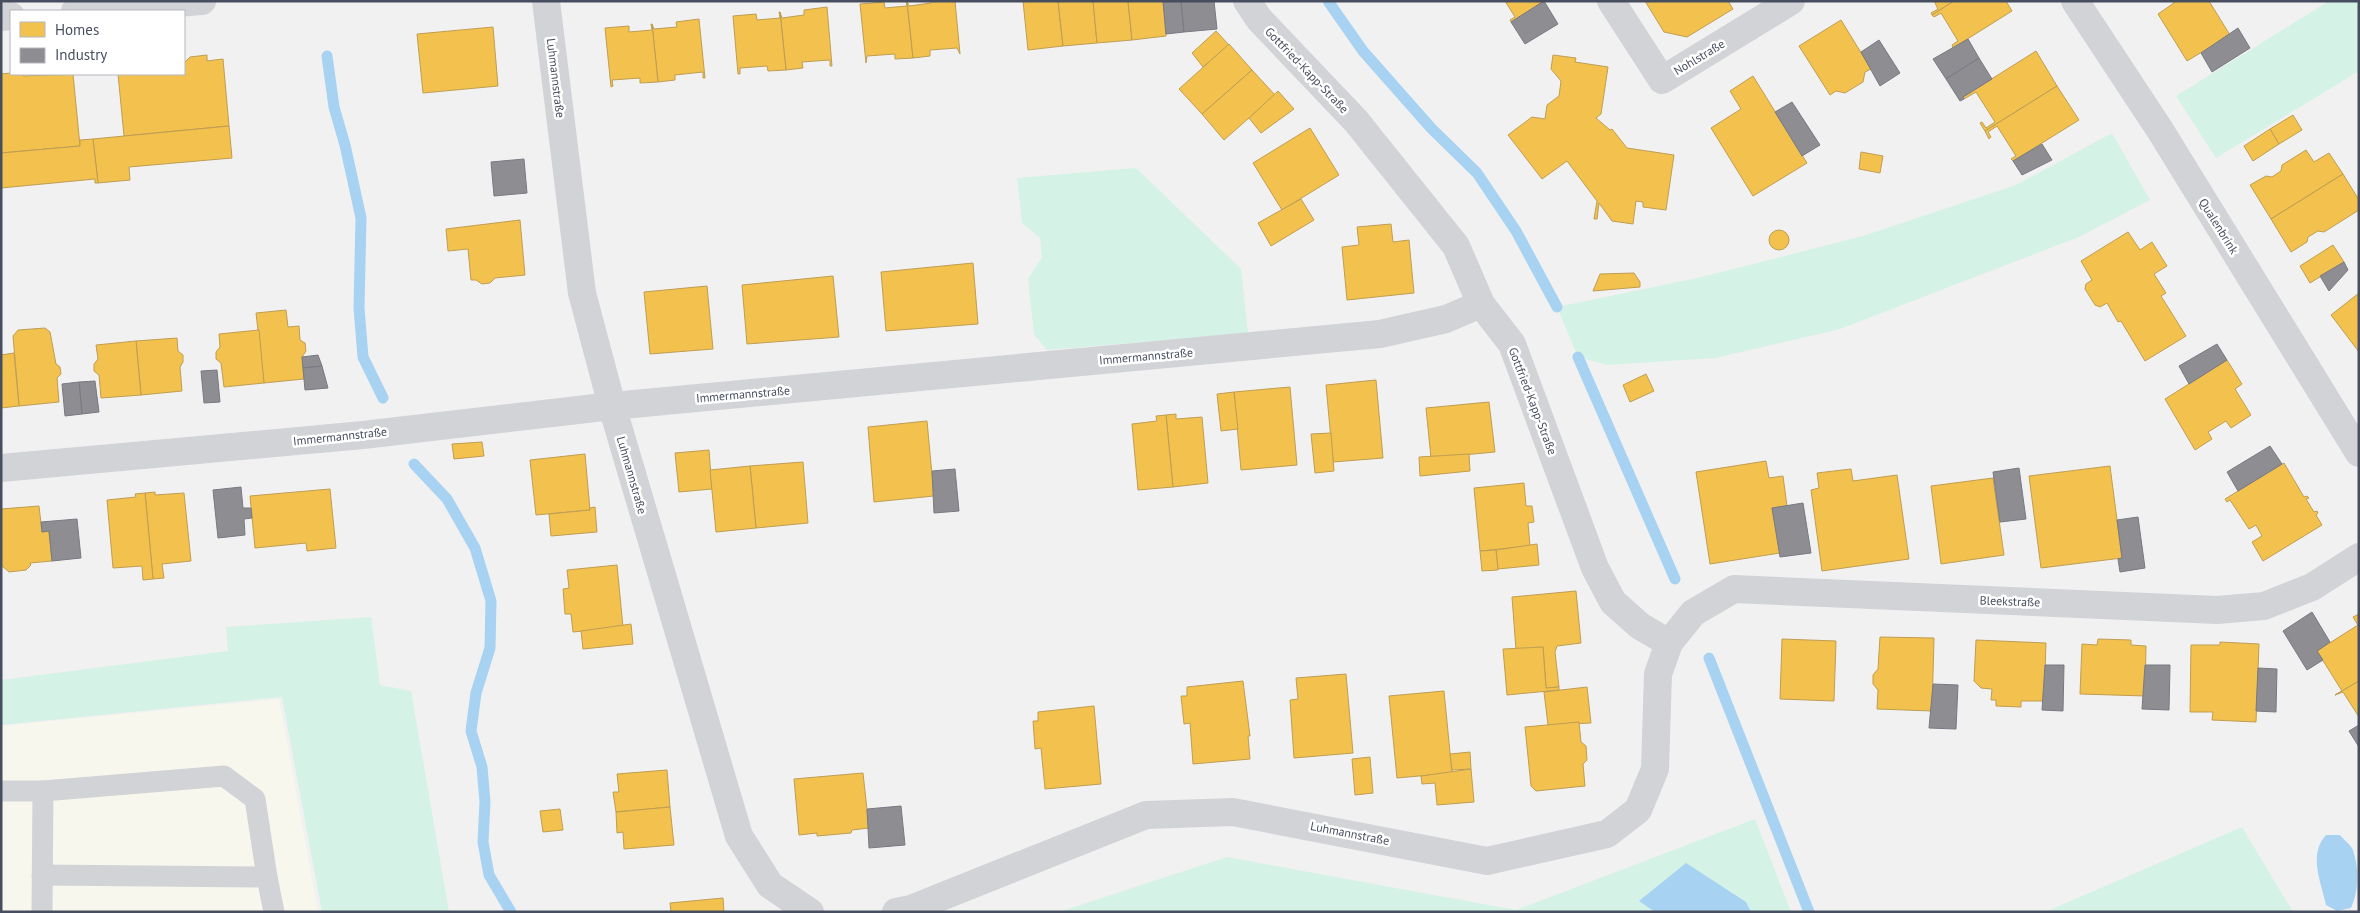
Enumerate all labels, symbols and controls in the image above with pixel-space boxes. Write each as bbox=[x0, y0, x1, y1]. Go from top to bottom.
legend bbox=[10, 10, 185, 75]
text: Homes bbox=[55, 20, 99, 39]
street label: Gottfried-Kapp-Straße bbox=[1262, 24, 1352, 116]
street label: Nohlstraße bbox=[1671, 36, 1727, 78]
street label: Luhmannstraße bbox=[544, 37, 568, 119]
text: Industry bbox=[55, 45, 107, 64]
street label: Qualenbrink bbox=[2196, 195, 2242, 257]
street label: Immermannstraße bbox=[1098, 344, 1194, 368]
street label: Gottfried-Kapp-Straße bbox=[1506, 345, 1560, 457]
street label: Immermannstraße bbox=[695, 382, 791, 406]
street label: Immermannstraße bbox=[292, 424, 388, 448]
street label: Luhmannstraße bbox=[614, 434, 650, 516]
street label: Bleekstraße bbox=[1979, 592, 2041, 610]
street label: Luhmannstraße bbox=[1309, 818, 1391, 848]

